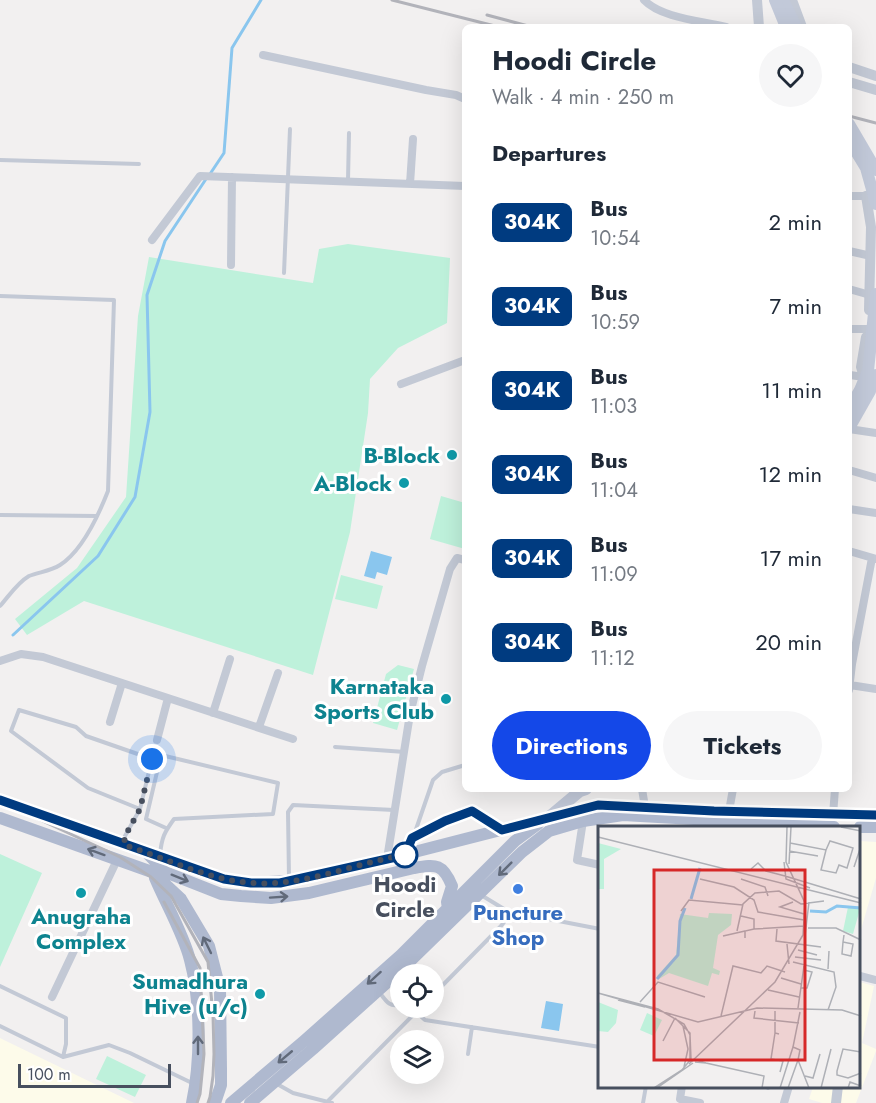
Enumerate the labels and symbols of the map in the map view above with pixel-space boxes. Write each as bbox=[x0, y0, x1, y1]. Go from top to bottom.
place label: B-Block bbox=[363, 439, 440, 471]
marker: B-Block bbox=[445, 448, 459, 462]
place label: A-Block bbox=[313, 467, 392, 499]
marker: A-Block bbox=[397, 476, 411, 490]
place label: Karnataka Sports Club bbox=[313, 670, 434, 727]
marker: Karnataka Sports Club bbox=[439, 692, 453, 706]
your location bbox=[137, 744, 167, 774]
inset map bbox=[598, 826, 861, 1088]
marker: Hoodi Circle bbox=[392, 842, 418, 868]
one-way arrow bbox=[88, 846, 106, 857]
one-way arrow bbox=[497, 862, 512, 876]
place label: Hoodi Circle bbox=[374, 868, 436, 925]
one-way arrow bbox=[170, 873, 188, 884]
marker: Puncture Shop bbox=[511, 882, 525, 896]
marker: Anugraha Complex bbox=[74, 886, 88, 900]
one-way arrow bbox=[269, 891, 289, 902]
place label: Puncture Shop bbox=[473, 896, 563, 953]
place label: Anugraha Complex bbox=[30, 900, 131, 957]
one-way arrow bbox=[200, 936, 212, 954]
place label: Sumadhura Hive (u/c) bbox=[132, 965, 248, 1022]
one-way arrow bbox=[367, 971, 382, 985]
marker: Sumadhura Hive (u/c) bbox=[253, 987, 267, 1001]
one-way arrow bbox=[192, 1036, 204, 1056]
one-way arrow bbox=[277, 1051, 293, 1064]
scale bar bbox=[18, 1061, 171, 1088]

